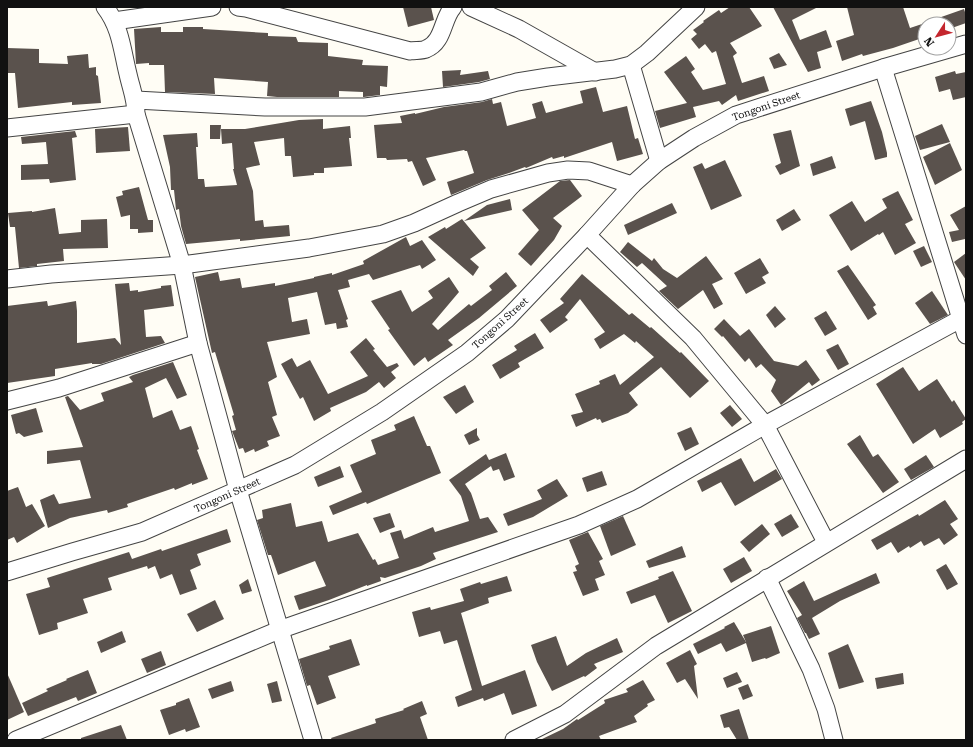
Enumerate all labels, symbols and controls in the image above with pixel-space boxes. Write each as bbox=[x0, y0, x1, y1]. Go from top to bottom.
north arrow bbox=[917, 16, 957, 56]
text: N bbox=[921, 34, 937, 49]
street label: Tongoni Street bbox=[731, 89, 802, 123]
street label: Tongoni Street bbox=[470, 295, 530, 351]
street label: Tongoni Street bbox=[192, 475, 262, 514]

